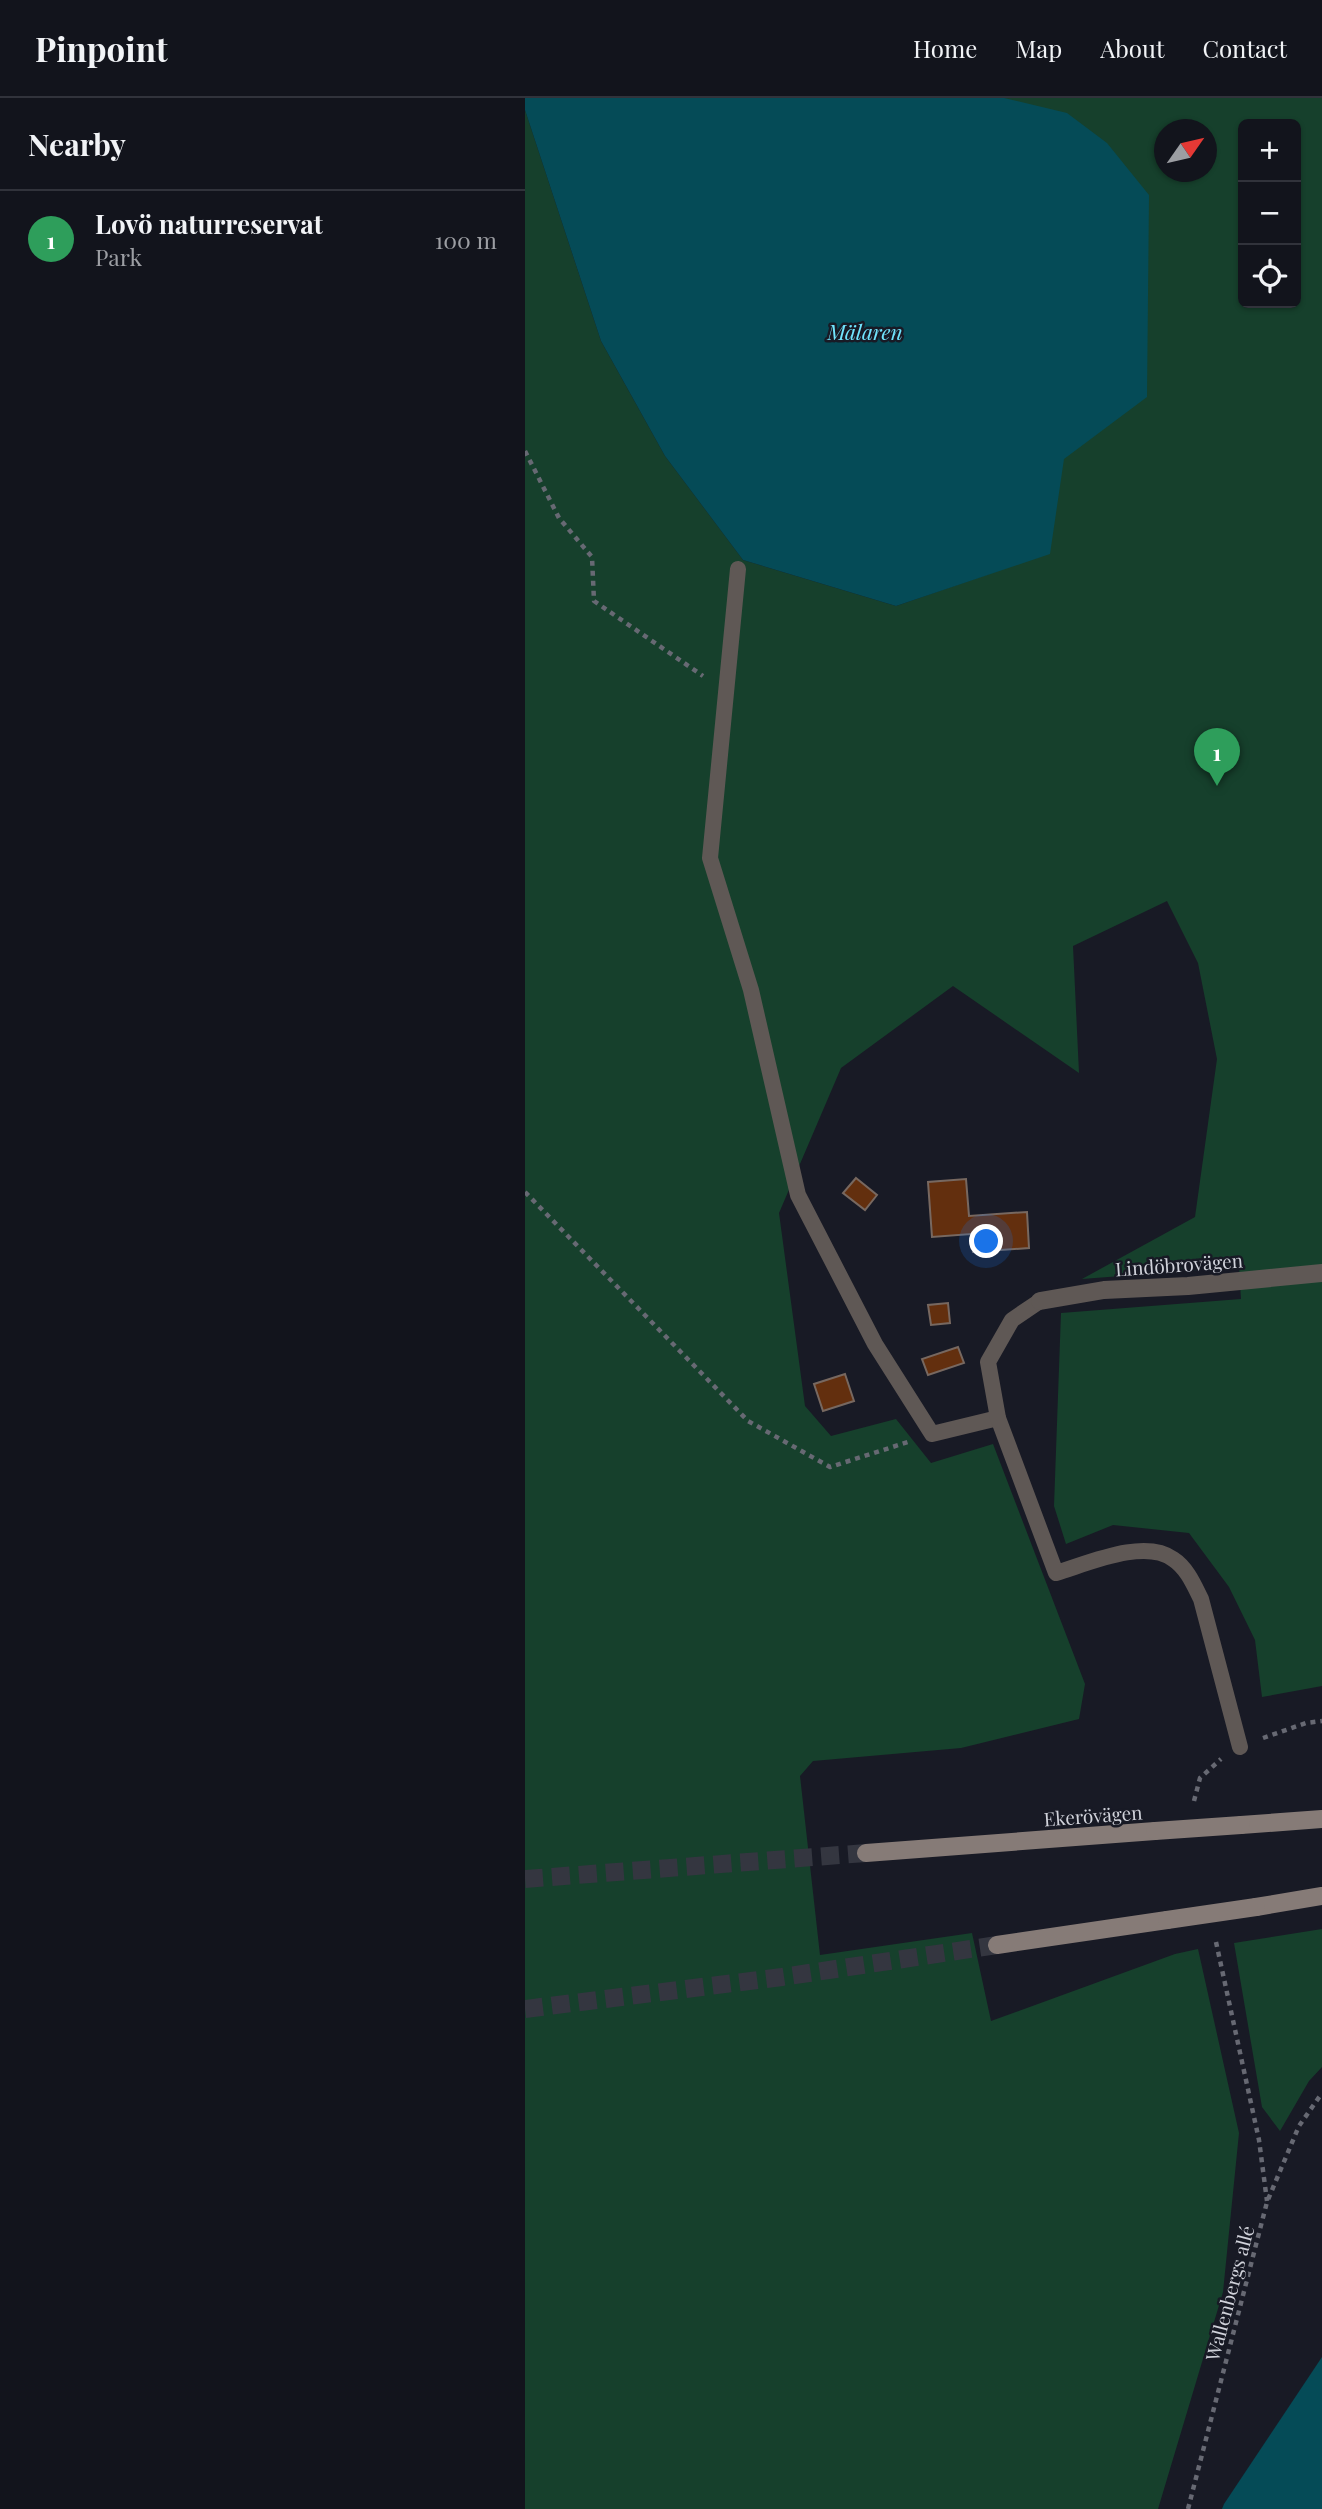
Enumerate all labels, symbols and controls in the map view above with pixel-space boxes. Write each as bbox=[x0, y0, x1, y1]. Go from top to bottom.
text: Pinpoint bbox=[35, 26, 168, 70]
text: Home bbox=[913, 32, 977, 64]
text: Map bbox=[1015, 32, 1062, 64]
text: About bbox=[1100, 32, 1164, 64]
text: Contact bbox=[1202, 32, 1287, 64]
north arrow bbox=[1154, 119, 1217, 182]
map controls bbox=[1238, 119, 1301, 308]
button: + bbox=[1238, 119, 1301, 182]
text: Nearby bbox=[28, 124, 126, 164]
button: − bbox=[1238, 182, 1301, 245]
text: Lovö naturreservat bbox=[95, 206, 323, 241]
text: 1 bbox=[47, 224, 55, 255]
text: 100 m bbox=[435, 224, 497, 255]
text: Park bbox=[95, 241, 142, 272]
button: locate bbox=[1238, 245, 1301, 308]
water label: Mälaren bbox=[826, 317, 903, 345]
pin: 1 bbox=[1194, 728, 1240, 786]
your location bbox=[969, 1224, 1003, 1258]
street label: Lindöbrovägen bbox=[1114, 1247, 1244, 1281]
street label: Ekerövägen bbox=[1043, 1799, 1144, 1831]
street label: Wallenbergs allé bbox=[1198, 2222, 1260, 2364]

